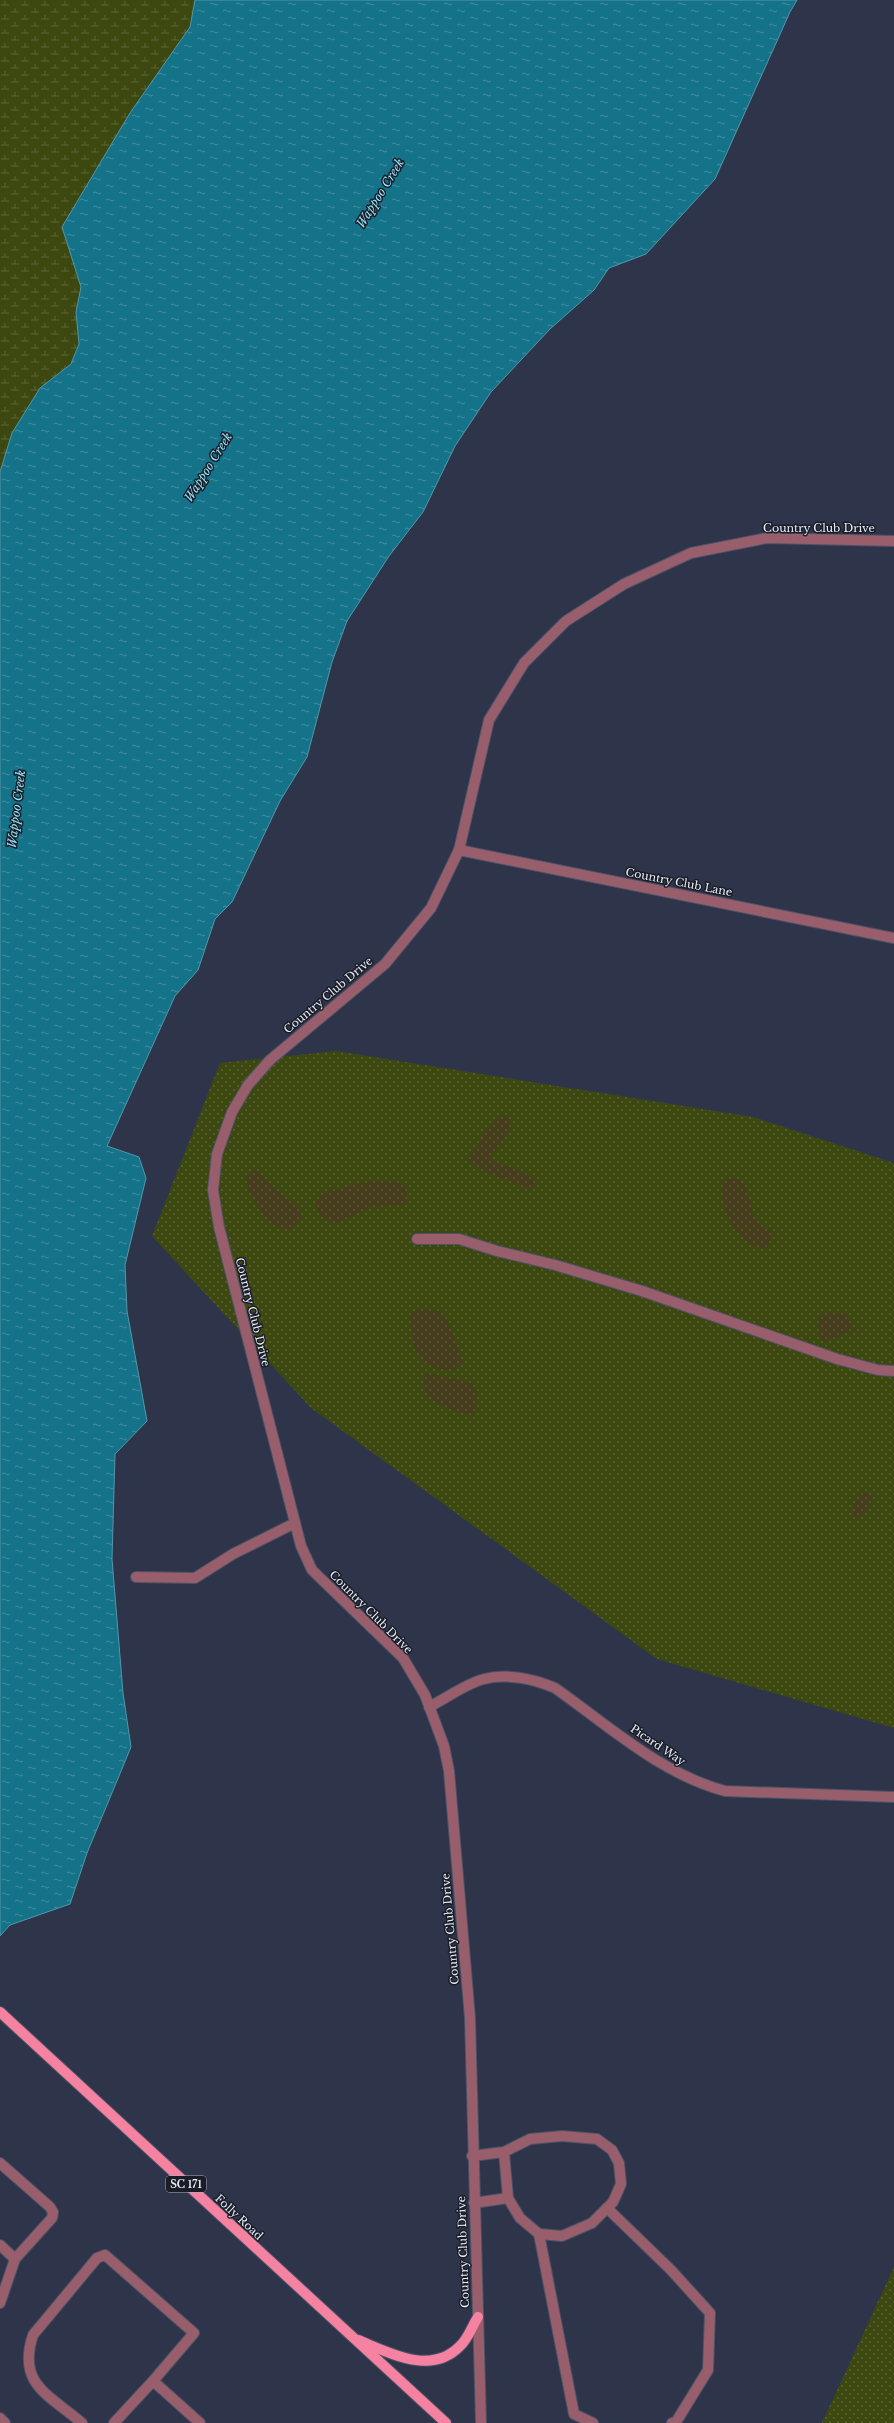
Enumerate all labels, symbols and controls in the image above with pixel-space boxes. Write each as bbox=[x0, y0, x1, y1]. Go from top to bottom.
water label: Wappoo Creek bbox=[353, 156, 407, 230]
water label: Wappoo Creek bbox=[181, 430, 235, 504]
street label: Country Club Drive bbox=[763, 521, 875, 535]
water label: Wappoo Creek bbox=[4, 769, 28, 849]
street label: Country Club Lane bbox=[624, 865, 734, 899]
street label: Country Club Drive bbox=[281, 954, 375, 1036]
street label: Country Club Drive bbox=[233, 1256, 273, 1368]
street label: Country Club Drive bbox=[327, 1568, 415, 1656]
street label: Picard Way bbox=[628, 1721, 688, 1769]
street label: Country Club Drive bbox=[438, 1873, 462, 1985]
road number: SC 171 bbox=[166, 2176, 206, 2192]
street label: Folly Road bbox=[212, 2191, 266, 2243]
street label: Country Club Drive bbox=[454, 2196, 472, 2308]

